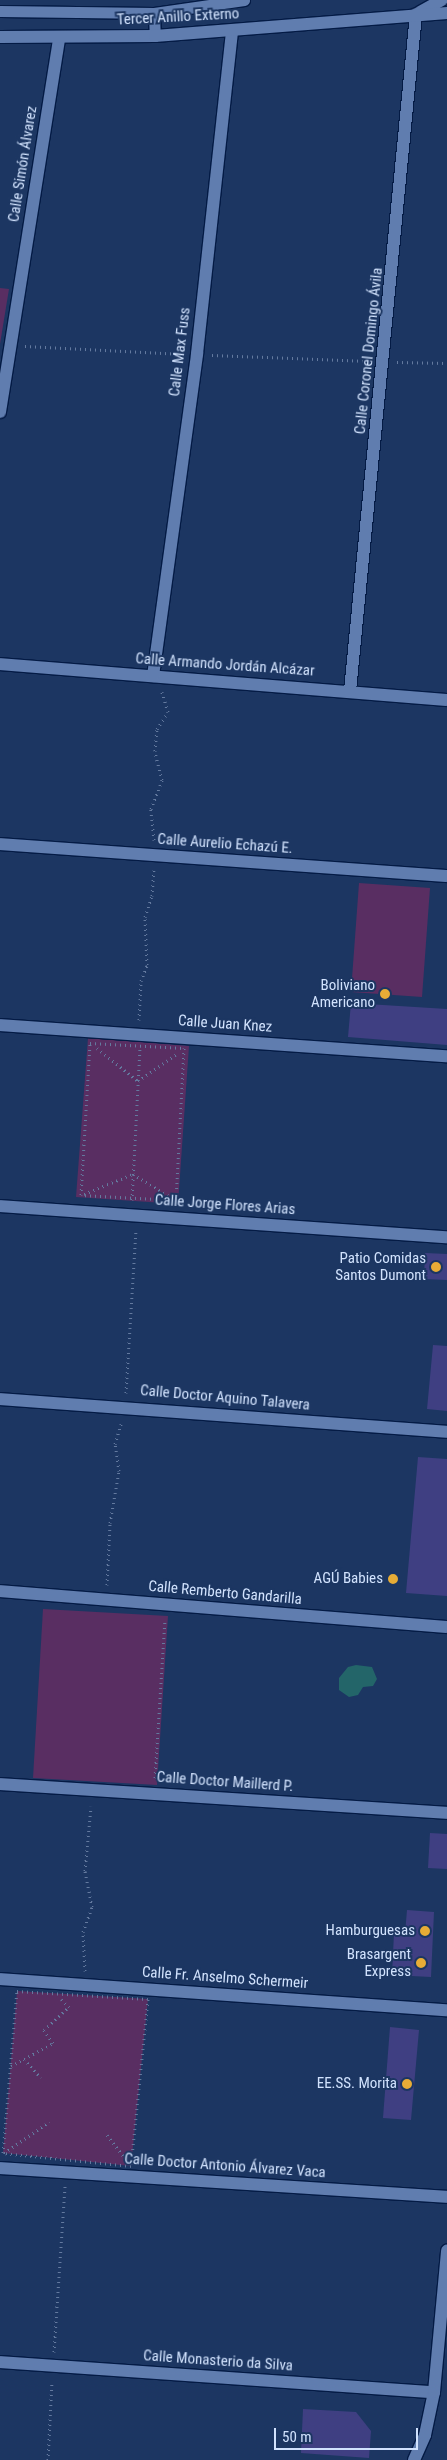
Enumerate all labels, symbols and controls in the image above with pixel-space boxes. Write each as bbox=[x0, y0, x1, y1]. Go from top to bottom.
street label: Tercer Anillo Externo bbox=[116, 5, 240, 29]
street label: Calle Simón Álvarez bbox=[5, 105, 41, 223]
street label: Calle Coronel Domingo Ávila bbox=[351, 267, 387, 435]
street label: Calle Max Fuss bbox=[166, 306, 194, 398]
street label: Calle Armando Jordán Alcázar bbox=[135, 650, 315, 680]
street label: Calle Aurelio Echazú E. bbox=[157, 830, 293, 858]
place label: Boliviano Americano bbox=[311, 976, 375, 1011]
marker: Boliviano Americano bbox=[379, 988, 391, 1000]
street label: Calle Juan Knez bbox=[177, 1012, 273, 1036]
street label: Calle Jorge Flores Arias bbox=[154, 1191, 296, 1219]
place label: Patio Comidas Santos Dumont bbox=[335, 1249, 426, 1284]
marker: Patio Comidas Santos Dumont bbox=[430, 1261, 442, 1273]
street label: Calle Doctor Aquino Talavera bbox=[139, 1382, 311, 1414]
place label: AGÚ Babies bbox=[314, 1570, 383, 1588]
marker: AGÚ Babies bbox=[387, 1573, 399, 1585]
street label: Calle Remberto Gandarilla bbox=[148, 1577, 302, 1609]
street label: Calle Doctor Maillerd P. bbox=[156, 1768, 294, 1796]
place label: Hamburguesas bbox=[326, 1922, 415, 1940]
marker: Hamburguesas bbox=[419, 1925, 431, 1937]
place label: Brasargent Express bbox=[347, 1945, 411, 1980]
marker: Brasargent Express bbox=[415, 1957, 427, 1969]
street label: Calle Fr. Anselmo Schermeir bbox=[141, 1963, 309, 1993]
place label: EE.SS. Morita bbox=[317, 2075, 397, 2093]
marker: EE.SS. Morita bbox=[401, 2078, 413, 2090]
street label: Calle Doctor Antonio Álvarez Vaca bbox=[124, 2150, 326, 2182]
street label: Calle Monasterio da Silva bbox=[143, 2347, 293, 2375]
scale bar bbox=[277, 2418, 421, 2450]
text: 50 m bbox=[282, 2428, 312, 2446]

